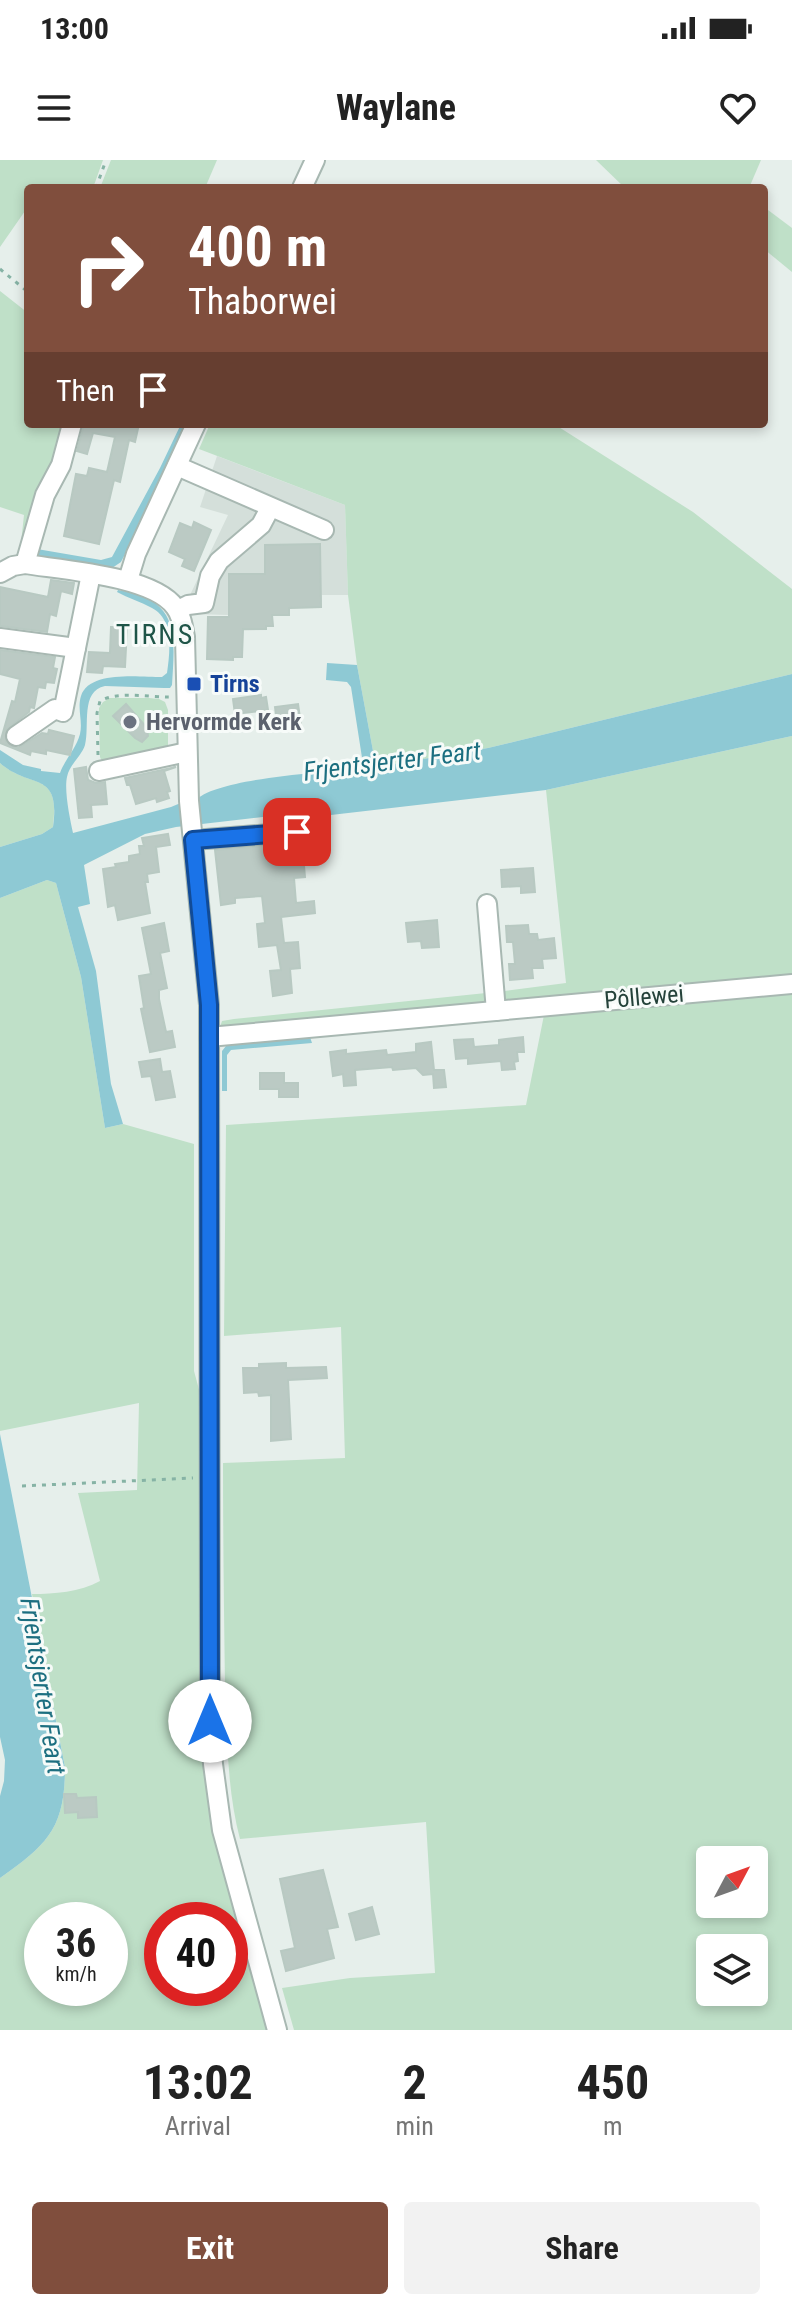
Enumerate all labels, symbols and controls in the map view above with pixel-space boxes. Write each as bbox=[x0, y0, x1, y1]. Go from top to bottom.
text: 13:00 bbox=[40, 11, 109, 46]
icon: menu bbox=[32, 86, 76, 130]
icon: heart bbox=[716, 86, 760, 130]
text: Waylane bbox=[336, 87, 456, 129]
text: 400 m bbox=[188, 214, 327, 280]
icon: right bbox=[56, 216, 160, 320]
text: Thaborwei bbox=[188, 281, 337, 323]
icon: arrive bbox=[131, 368, 175, 412]
text: Then bbox=[56, 373, 115, 408]
district label: TIRNS bbox=[116, 618, 194, 651]
place label: Tirns bbox=[210, 670, 260, 698]
marker: Tirns bbox=[185, 675, 203, 693]
place label: Hervormde Kerk bbox=[146, 708, 302, 736]
marker: Hervormde Kerk bbox=[121, 713, 139, 731]
water label: Frjentsjerter Feart bbox=[302, 735, 483, 787]
pin bbox=[263, 798, 331, 866]
icon: arrive bbox=[275, 810, 319, 854]
street label: Pôllewei bbox=[603, 980, 685, 1014]
water label: Frjentsjerter Feart bbox=[14, 1596, 72, 1777]
position arrow bbox=[168, 1679, 252, 1763]
north arrow bbox=[696, 1846, 768, 1918]
map controls bbox=[696, 1846, 768, 2006]
speed limit sign: 40 bbox=[144, 1902, 248, 2006]
text: 36 bbox=[56, 1920, 96, 1967]
button: layers bbox=[696, 1934, 768, 2006]
text: km/h bbox=[55, 1962, 97, 1986]
text: 13:02 bbox=[143, 2054, 253, 2111]
text: 2 bbox=[403, 2054, 427, 2111]
text: 450 bbox=[576, 2054, 649, 2111]
text: Arrival bbox=[165, 2111, 231, 2141]
text: min bbox=[396, 2111, 434, 2141]
text: m bbox=[603, 2111, 623, 2141]
button: Exit bbox=[32, 2202, 388, 2294]
button: Share bbox=[404, 2202, 760, 2294]

